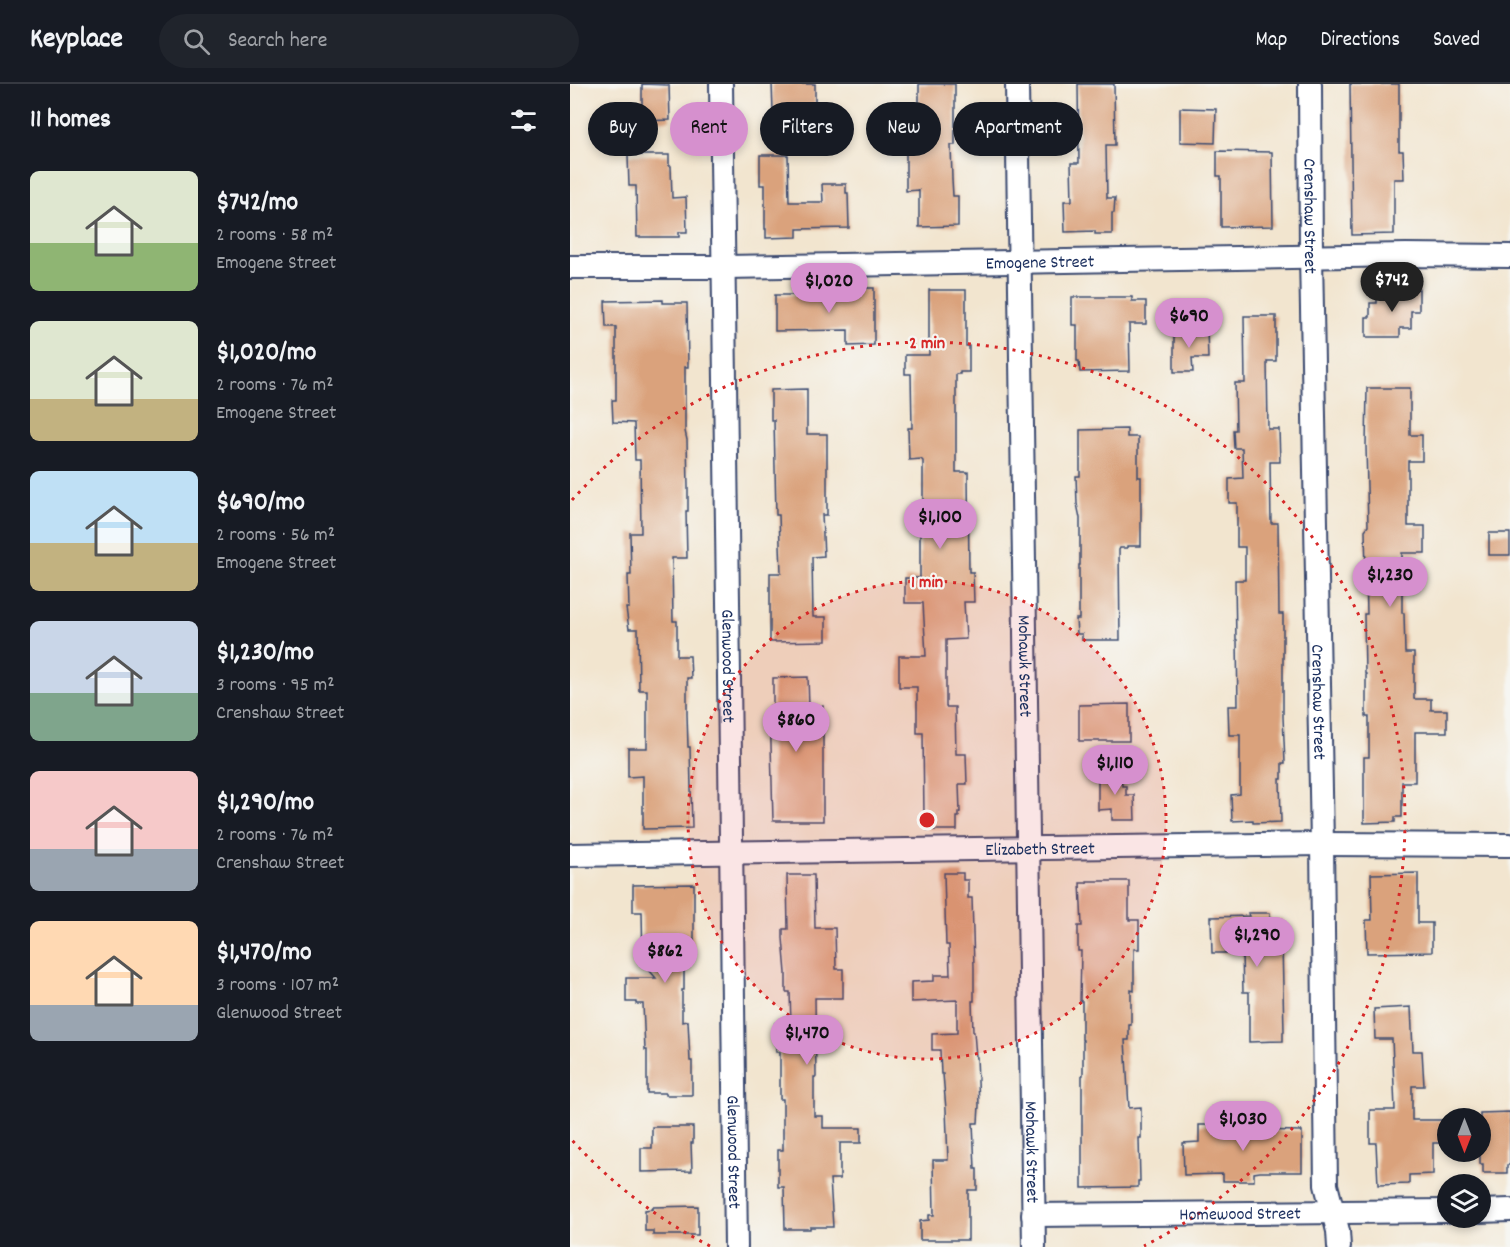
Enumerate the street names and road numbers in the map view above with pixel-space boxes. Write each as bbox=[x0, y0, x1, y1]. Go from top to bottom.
street label: Crenshaw Street bbox=[1295, 158, 1321, 274]
street label: Emogene Street bbox=[986, 250, 1095, 277]
street label: Glenwood Street bbox=[713, 609, 739, 723]
street label: Mohawk Street bbox=[1010, 615, 1036, 718]
street label: Crenshaw Street bbox=[1303, 644, 1330, 760]
street label: Elizabeth Street bbox=[985, 837, 1095, 864]
street label: Glenwood Street bbox=[719, 1095, 745, 1209]
street label: Mohawk Street bbox=[1017, 1101, 1043, 1204]
street label: Homewood Street bbox=[1179, 1202, 1301, 1229]

